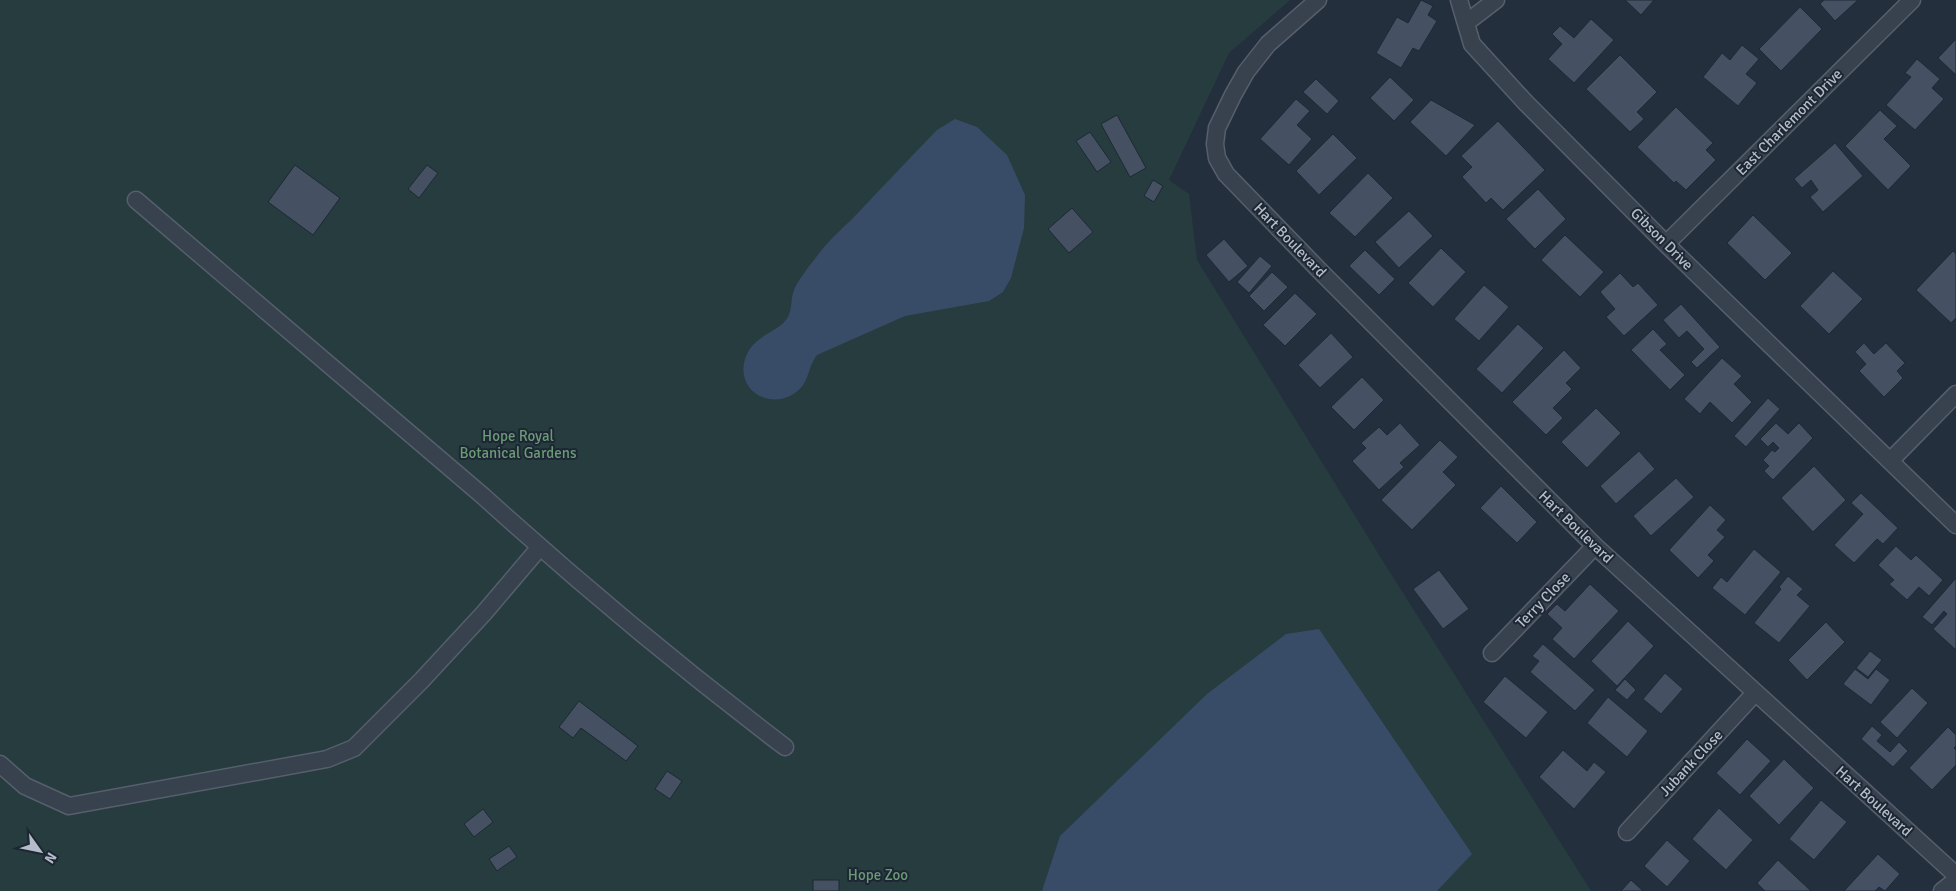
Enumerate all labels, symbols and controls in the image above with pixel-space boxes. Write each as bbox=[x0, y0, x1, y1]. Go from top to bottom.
street label: East Charlemont Drive bbox=[1732, 65, 1846, 179]
street label: Hart Boulevard bbox=[1250, 199, 1330, 281]
street label: Gibson Drive bbox=[1627, 204, 1697, 274]
park label: Hope Royal Botanical Gardens bbox=[459, 427, 577, 462]
street label: Hart Boulevard bbox=[1535, 487, 1617, 567]
street label: Terry Close bbox=[1512, 568, 1574, 632]
street label: Jubank Close bbox=[1656, 726, 1726, 800]
street label: Hart Boulevard bbox=[1832, 762, 1916, 840]
north arrow bbox=[15, 826, 65, 876]
text: N bbox=[41, 849, 60, 867]
park label: Hope Zoo bbox=[848, 866, 908, 884]

